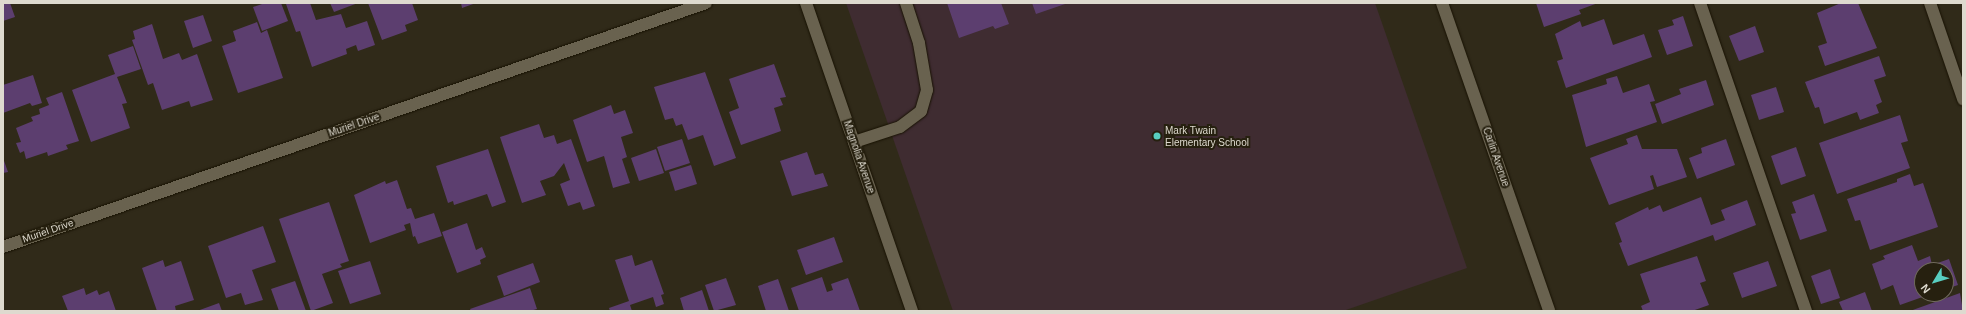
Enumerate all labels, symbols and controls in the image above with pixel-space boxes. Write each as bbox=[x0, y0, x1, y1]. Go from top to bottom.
street label: Muriel Drive bbox=[327, 111, 381, 139]
street label: Magnolia Avenue bbox=[841, 119, 877, 195]
place label: Mark Twain Elementary School bbox=[1165, 124, 1249, 148]
street label: Carlin Avenue bbox=[1480, 125, 1512, 189]
marker: Mark Twain Elementary School bbox=[1152, 131, 1162, 141]
street label: Muriel Drive bbox=[21, 217, 75, 245]
north arrow bbox=[1914, 262, 1954, 302]
text: N bbox=[1918, 282, 1933, 296]

